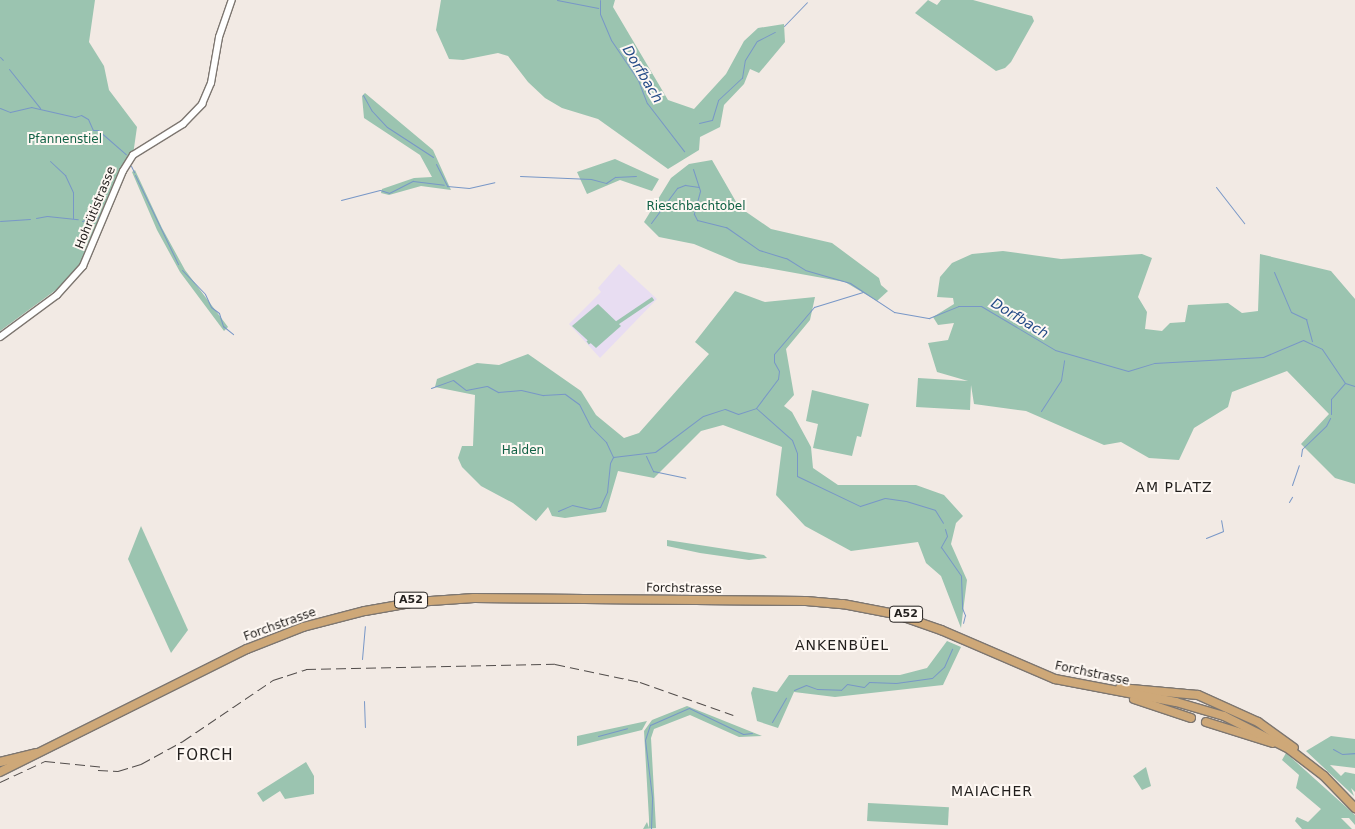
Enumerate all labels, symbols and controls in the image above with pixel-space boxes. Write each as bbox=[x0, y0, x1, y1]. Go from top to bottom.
water label: Dorfbach bbox=[619, 42, 667, 106]
park label: Pfannenstiel bbox=[28, 133, 102, 147]
street label: Hohrütistrasse bbox=[73, 165, 119, 251]
park label: Rieschbachtobel bbox=[646, 200, 746, 214]
water label: Dorfbach bbox=[988, 294, 1052, 342]
park label: Halden bbox=[502, 444, 544, 458]
district label: AM PLATZ bbox=[1134, 479, 1214, 495]
street label: Forchstrasse bbox=[646, 581, 722, 597]
road number: A52 bbox=[394, 592, 428, 608]
street label: Forchstrasse bbox=[242, 605, 318, 645]
road number: A52 bbox=[888, 606, 924, 622]
district label: ANKENBÜEL bbox=[794, 637, 890, 653]
street label: Forchstrasse bbox=[1053, 659, 1131, 689]
district label: FORCH bbox=[176, 747, 234, 765]
district label: MAIACHER bbox=[950, 783, 1034, 799]

